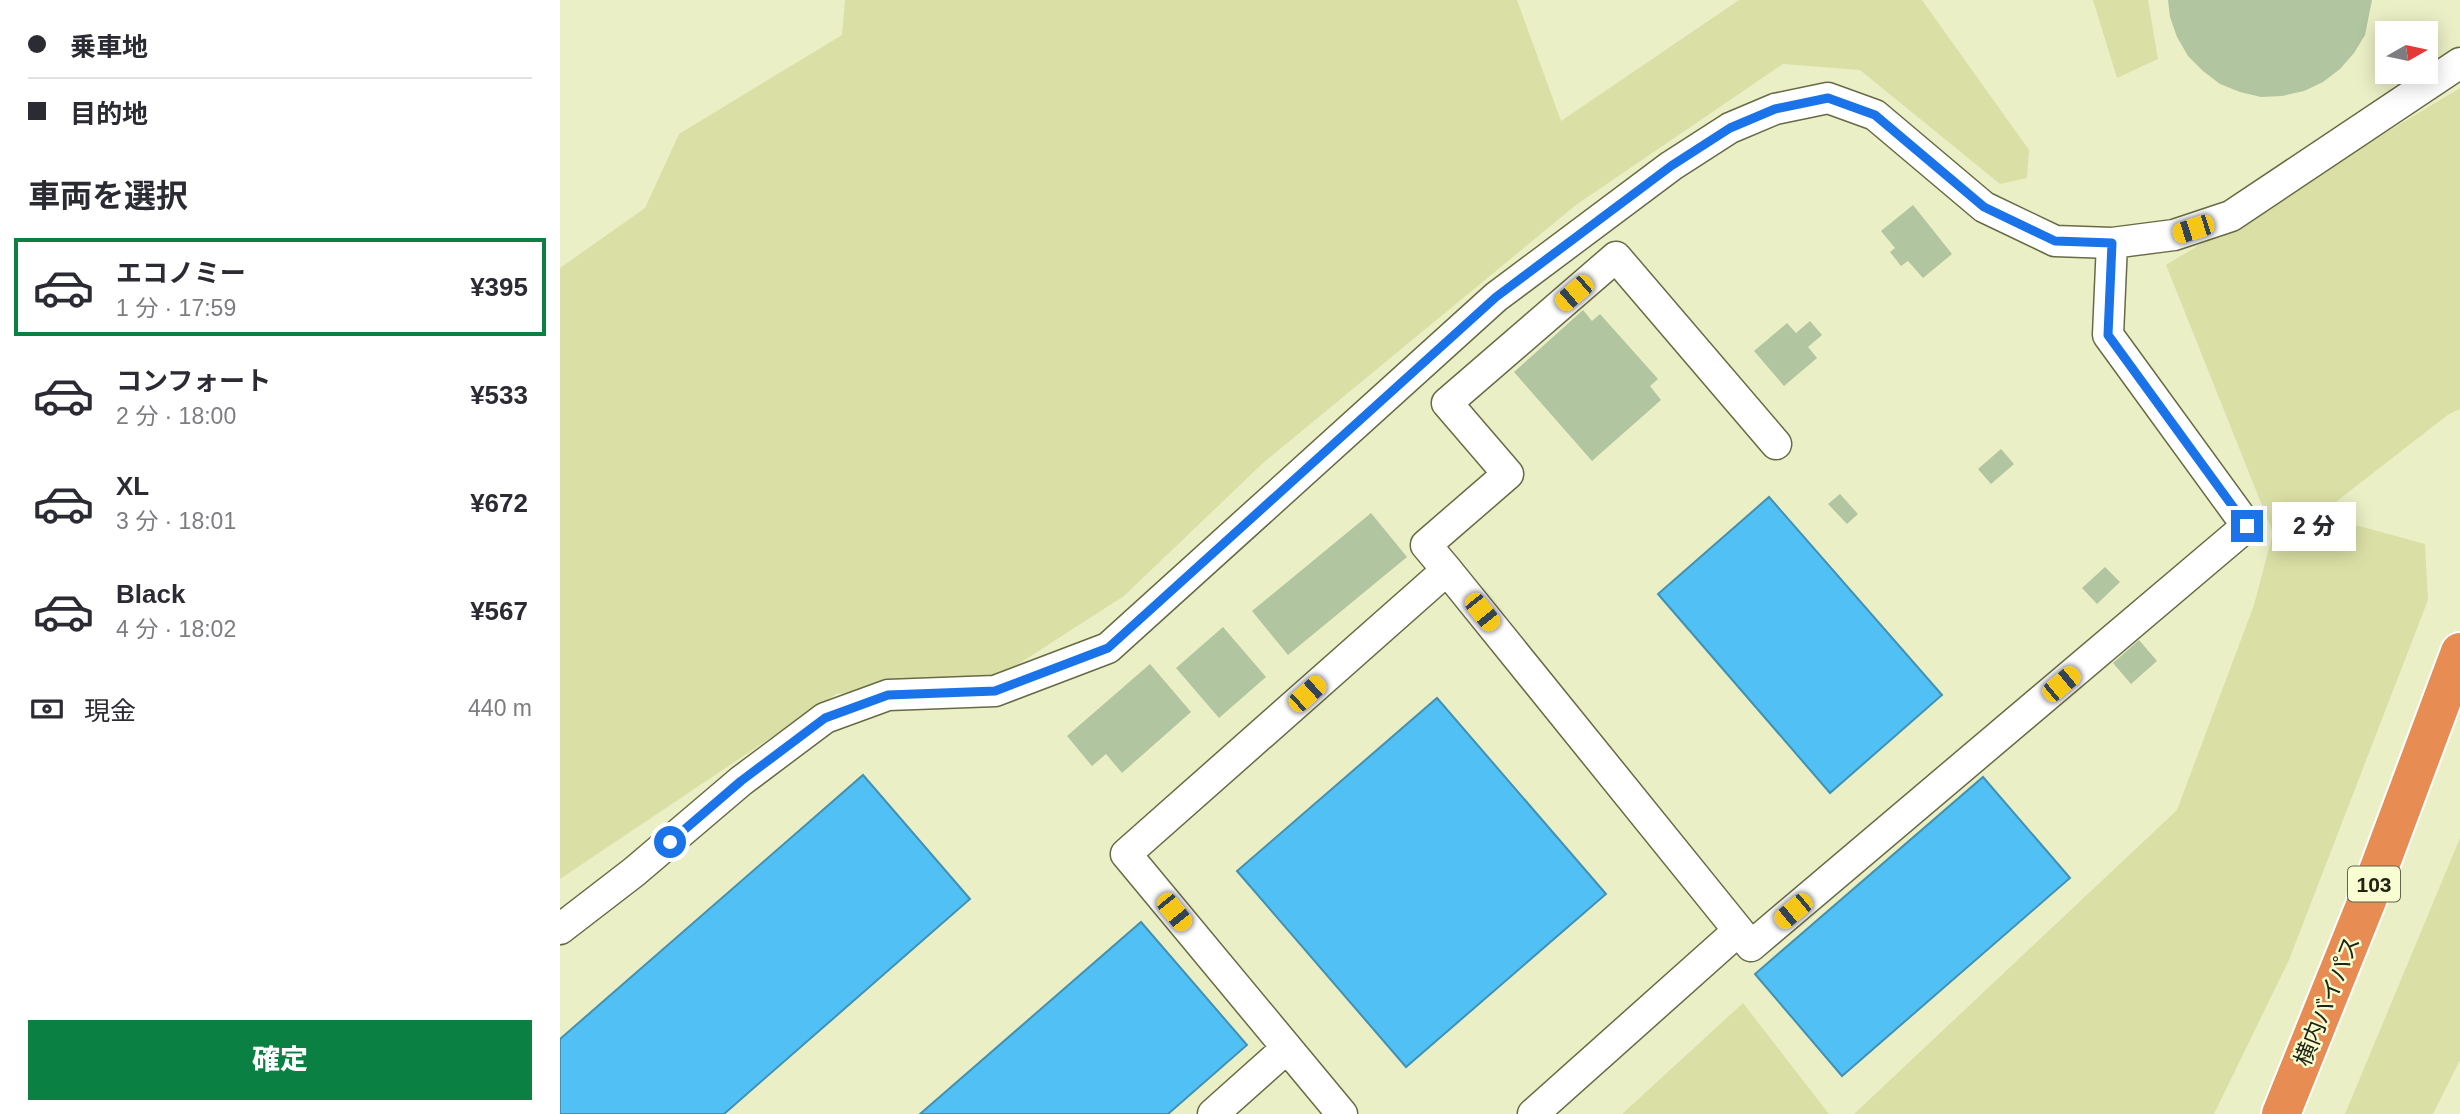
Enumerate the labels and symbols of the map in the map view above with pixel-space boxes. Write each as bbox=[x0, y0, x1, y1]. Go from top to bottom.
north arrow bbox=[2375, 21, 2438, 84]
car bbox=[2170, 213, 2217, 245]
car bbox=[1552, 271, 1597, 315]
callout: 2 分 bbox=[2272, 502, 2356, 550]
route end bbox=[2231, 510, 2263, 542]
car bbox=[1461, 589, 1504, 635]
car bbox=[2039, 662, 2084, 706]
car bbox=[1285, 672, 1330, 716]
route start bbox=[654, 826, 686, 858]
road number: 103 bbox=[2348, 866, 2400, 902]
car bbox=[1153, 889, 1196, 935]
car bbox=[1771, 889, 1816, 933]
street label: 横内バイパス bbox=[2289, 932, 2365, 1070]

